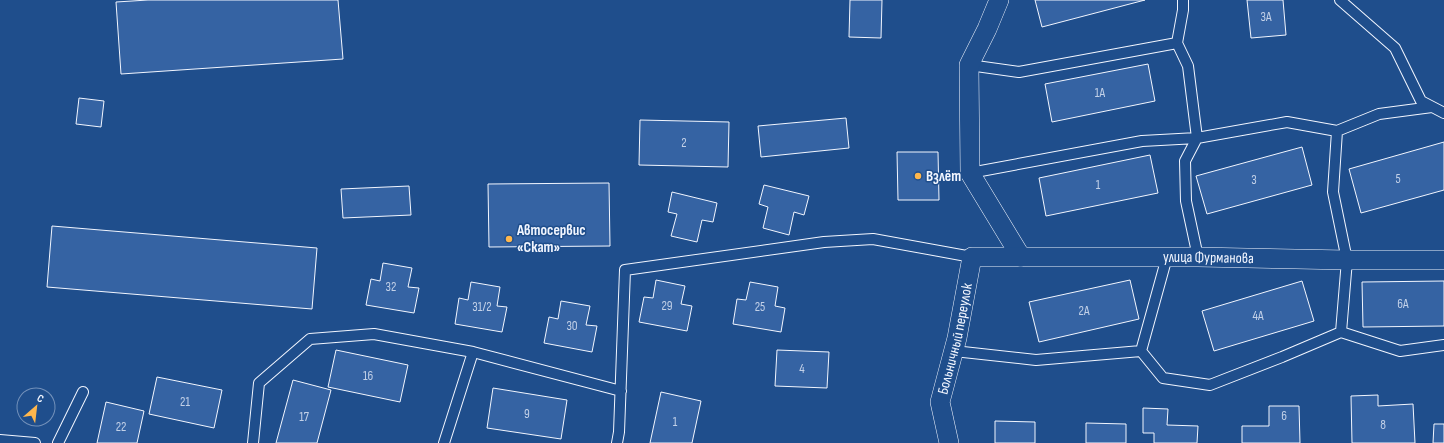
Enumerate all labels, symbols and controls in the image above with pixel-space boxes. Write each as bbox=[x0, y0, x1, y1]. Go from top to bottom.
house number: 3А bbox=[1260, 9, 1272, 25]
house number: 1А bbox=[1095, 85, 1106, 101]
house number: 2 bbox=[681, 135, 687, 151]
place label: Взлёт bbox=[926, 167, 961, 186]
marker: Взлёт bbox=[913, 171, 923, 181]
house number: 5 bbox=[1395, 171, 1401, 187]
house number: 3 bbox=[1251, 172, 1257, 188]
house number: 1 bbox=[1096, 177, 1101, 193]
place label: Автосервис «Скат» bbox=[516, 221, 586, 257]
marker: Автосервис «Скат» bbox=[504, 234, 514, 244]
street label: улица Фурманова bbox=[1163, 247, 1254, 268]
house number: 32 bbox=[386, 279, 396, 295]
street label: Больничный переулок bbox=[933, 281, 977, 396]
house number: 6А bbox=[1397, 296, 1409, 312]
house number: 29 bbox=[661, 298, 673, 314]
house number: 31/2 bbox=[472, 299, 492, 315]
house number: 25 bbox=[755, 299, 765, 315]
house number: 2А bbox=[1079, 303, 1090, 319]
house number: 4А bbox=[1253, 308, 1264, 324]
house number: 30 bbox=[566, 318, 578, 334]
house number: 4 bbox=[799, 361, 805, 377]
house number: 16 bbox=[363, 368, 373, 384]
north arrow bbox=[16, 387, 56, 427]
text: С bbox=[35, 392, 46, 406]
house number: 21 bbox=[180, 394, 190, 410]
house number: 9 bbox=[524, 406, 530, 422]
house number: 6 bbox=[1281, 408, 1287, 424]
house number: 17 bbox=[299, 409, 310, 425]
house number: 1 bbox=[673, 414, 678, 430]
house number: 8 bbox=[1380, 417, 1386, 433]
house number: 22 bbox=[116, 419, 126, 435]

